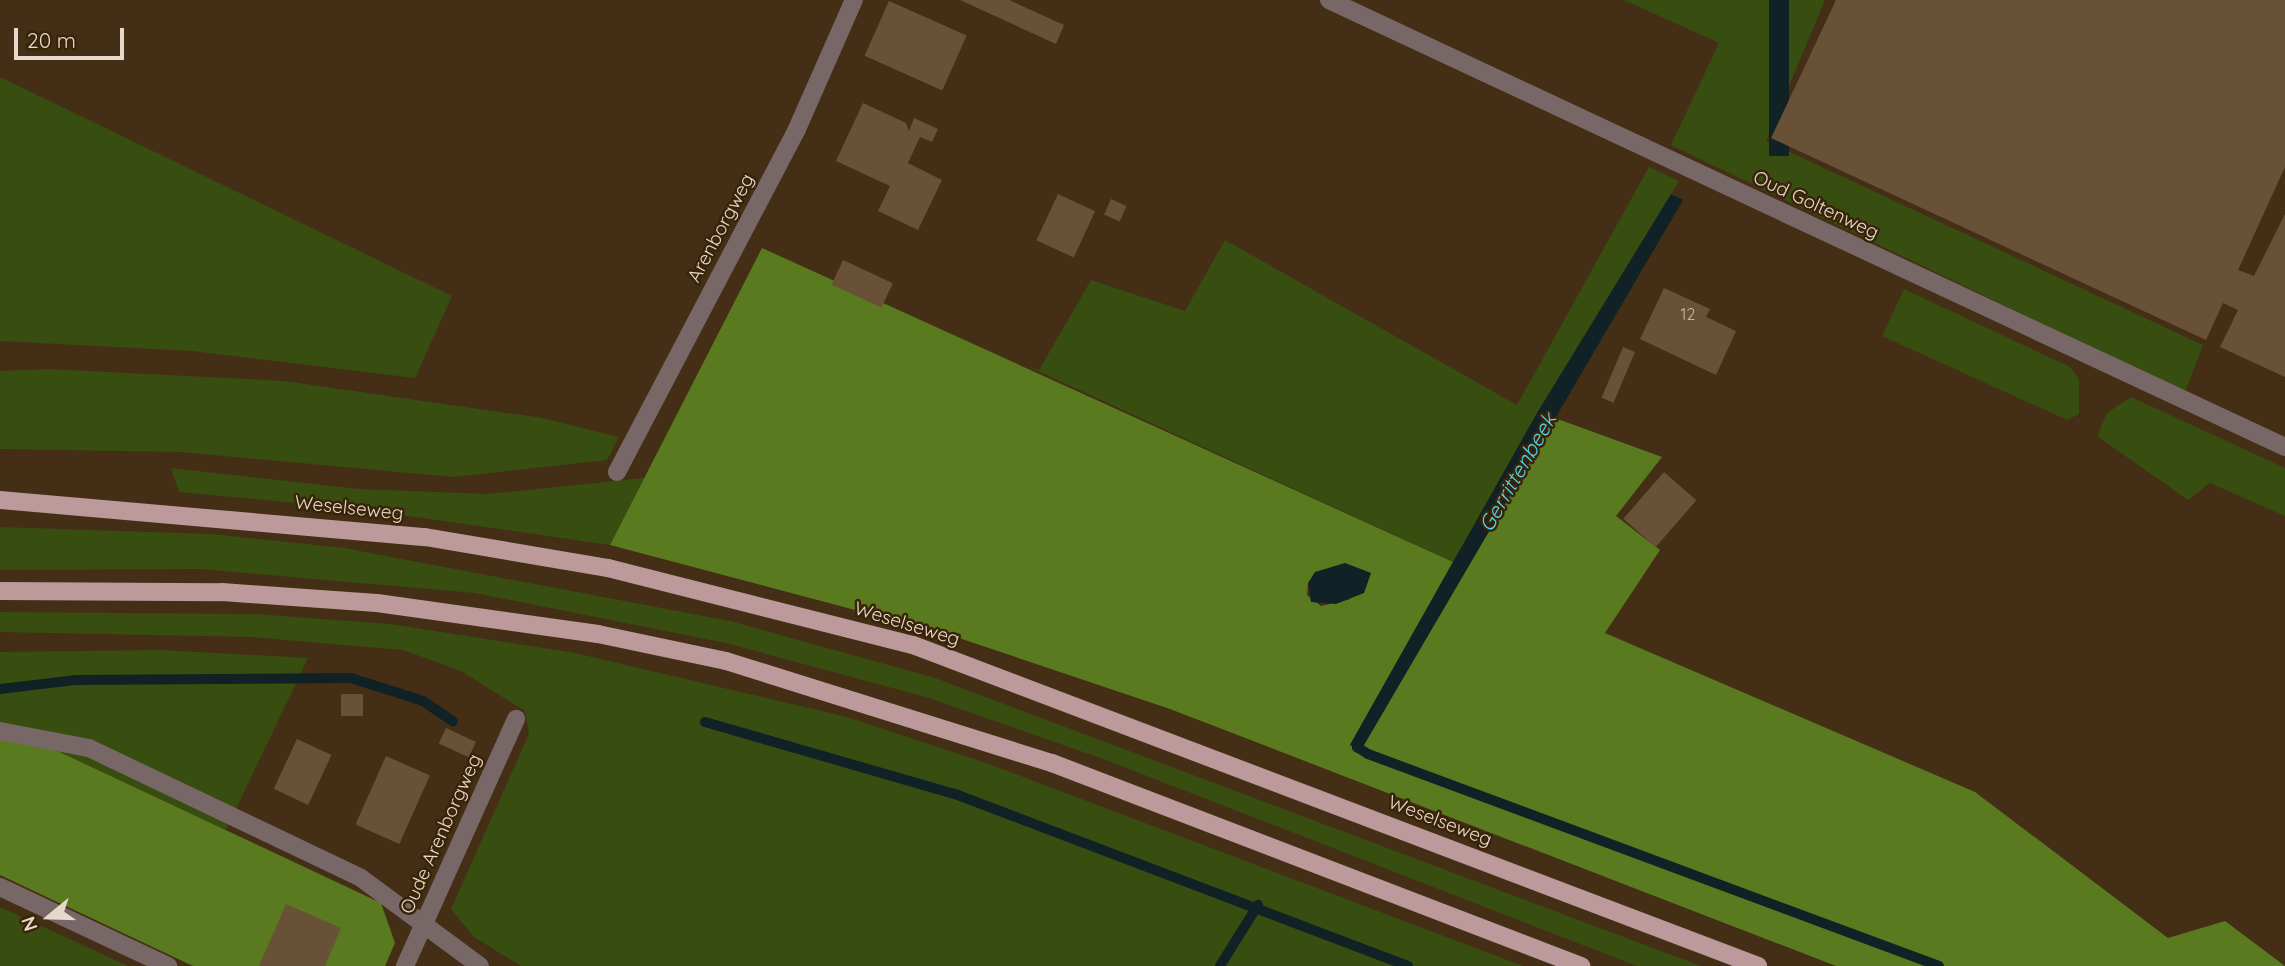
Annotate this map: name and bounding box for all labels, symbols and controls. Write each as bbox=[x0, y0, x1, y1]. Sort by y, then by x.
scale bar bbox=[18, 14, 128, 58]
text: 20 m bbox=[27, 27, 76, 53]
street label: Oud Goltenweg bbox=[1750, 166, 1882, 244]
street label: Arenborgweg bbox=[683, 170, 759, 286]
house number: 12 bbox=[1681, 304, 1695, 324]
water label: Gerrittenbeek bbox=[1473, 408, 1561, 536]
street label: Weselseweg bbox=[293, 491, 405, 525]
street label: Weselseweg bbox=[851, 597, 963, 651]
street label: Oude Arenborgweg bbox=[396, 751, 486, 917]
street label: Weselseweg bbox=[1385, 791, 1495, 851]
north arrow bbox=[14, 882, 84, 952]
text: N bbox=[16, 913, 43, 934]

